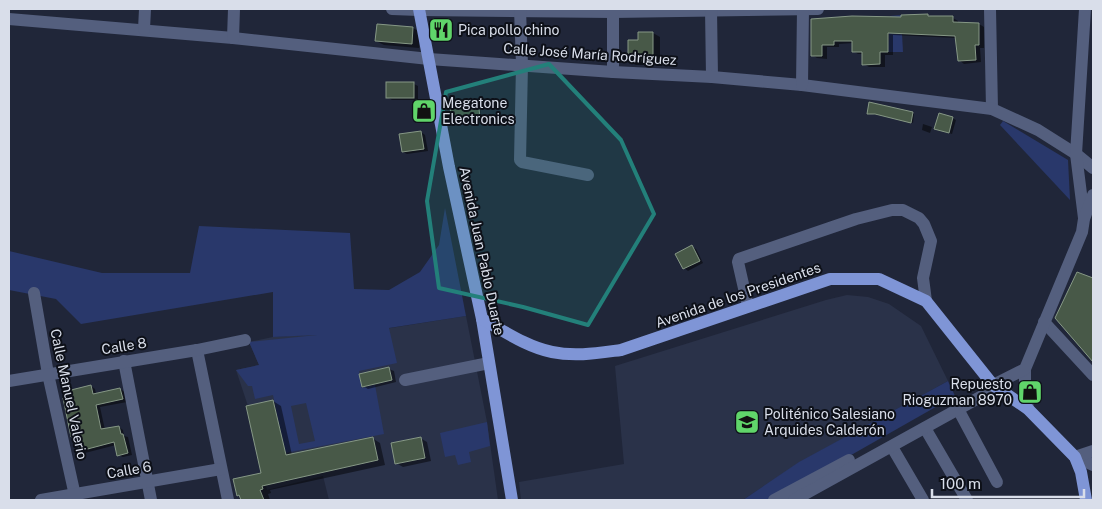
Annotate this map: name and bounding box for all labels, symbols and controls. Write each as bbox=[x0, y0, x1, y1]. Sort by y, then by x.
restaurant icon: Pica pollo chino bbox=[428, 17, 454, 43]
place label: Pica pollo chino bbox=[458, 22, 559, 38]
street label: Calle José María Rodríguez bbox=[503, 40, 677, 68]
place label: Megatone Electronics bbox=[442, 95, 515, 127]
shop icon: Megatone Electronics bbox=[411, 98, 437, 124]
street label: Avenida Juan Pablo Duarte bbox=[456, 165, 508, 337]
street label: Avenida de los Presidentes bbox=[653, 259, 823, 331]
street label: Calle Manuel Valerio bbox=[47, 327, 91, 461]
street label: Calle 8 bbox=[100, 335, 148, 357]
place label: Repuesto Rioguzman 8970 bbox=[902, 376, 1012, 408]
shop icon: Repuesto Rioguzman 8970 bbox=[1017, 379, 1043, 405]
place label: Politénico Salesiano Arquides Calderón bbox=[764, 406, 895, 438]
school or university icon: Politénico Salesiano Arquides Calderón bbox=[734, 409, 760, 435]
street label: Calle 6 bbox=[105, 458, 153, 482]
scale bar bbox=[932, 466, 1084, 498]
text: 100 m bbox=[940, 475, 981, 492]

